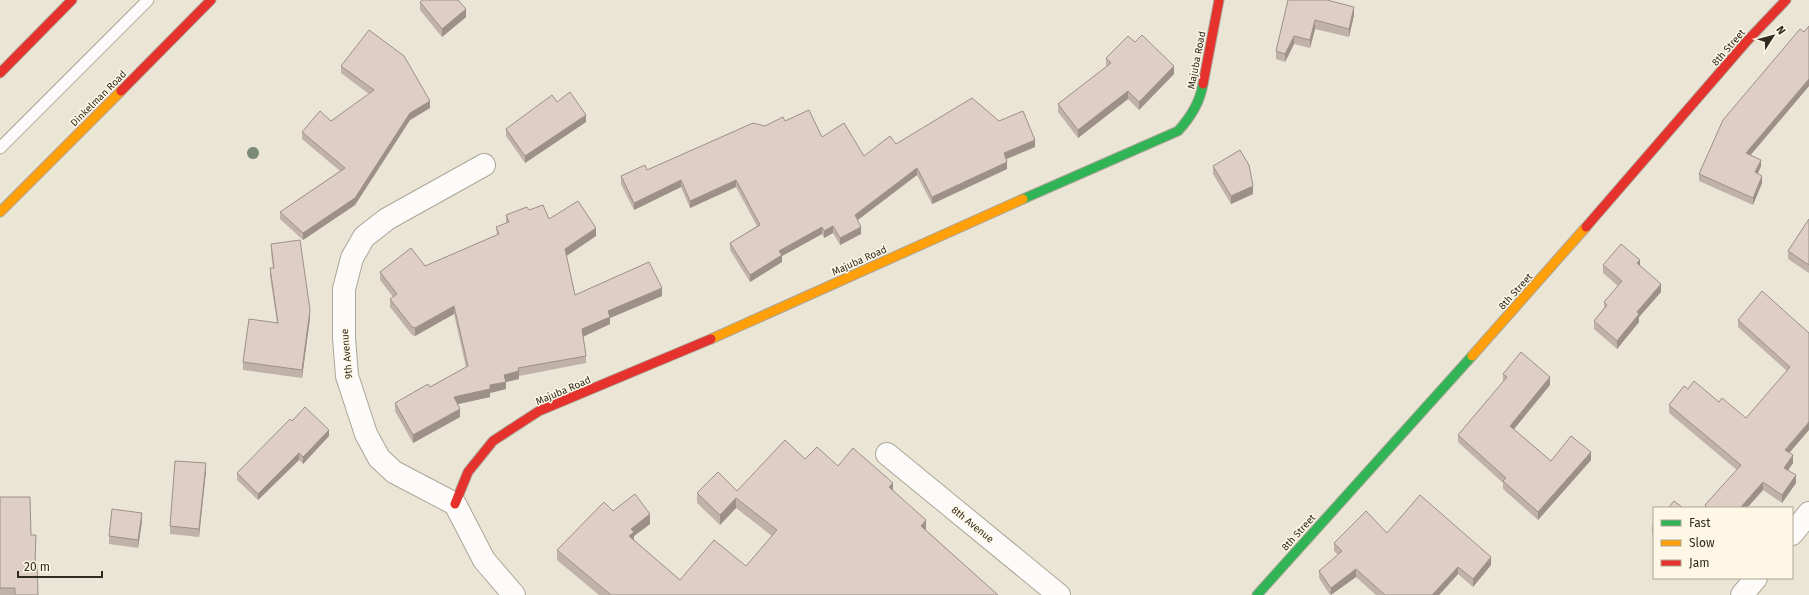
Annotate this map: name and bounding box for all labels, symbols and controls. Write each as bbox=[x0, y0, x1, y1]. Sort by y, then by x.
north arrow bbox=[1753, 16, 1793, 56]
text: N bbox=[1773, 24, 1788, 37]
street label: 8th Street bbox=[1710, 27, 1748, 68]
street label: Majuba Road bbox=[1185, 30, 1208, 90]
street label: Dinkelman Road bbox=[68, 68, 129, 129]
street label: Majuba Road bbox=[830, 243, 889, 278]
street label: 8th Street bbox=[1496, 271, 1535, 312]
street label: 9th Avenue bbox=[339, 328, 355, 380]
street label: Majuba Road bbox=[534, 374, 593, 408]
street label: 8th Avenue bbox=[949, 504, 996, 545]
legend bbox=[1653, 507, 1793, 579]
street label: 8th Street bbox=[1279, 512, 1318, 553]
text: Fast bbox=[1689, 516, 1711, 530]
text: Slow bbox=[1689, 536, 1715, 550]
scale bar bbox=[18, 553, 102, 579]
text: Jam bbox=[1689, 556, 1709, 570]
text: 20 m bbox=[24, 560, 50, 574]

